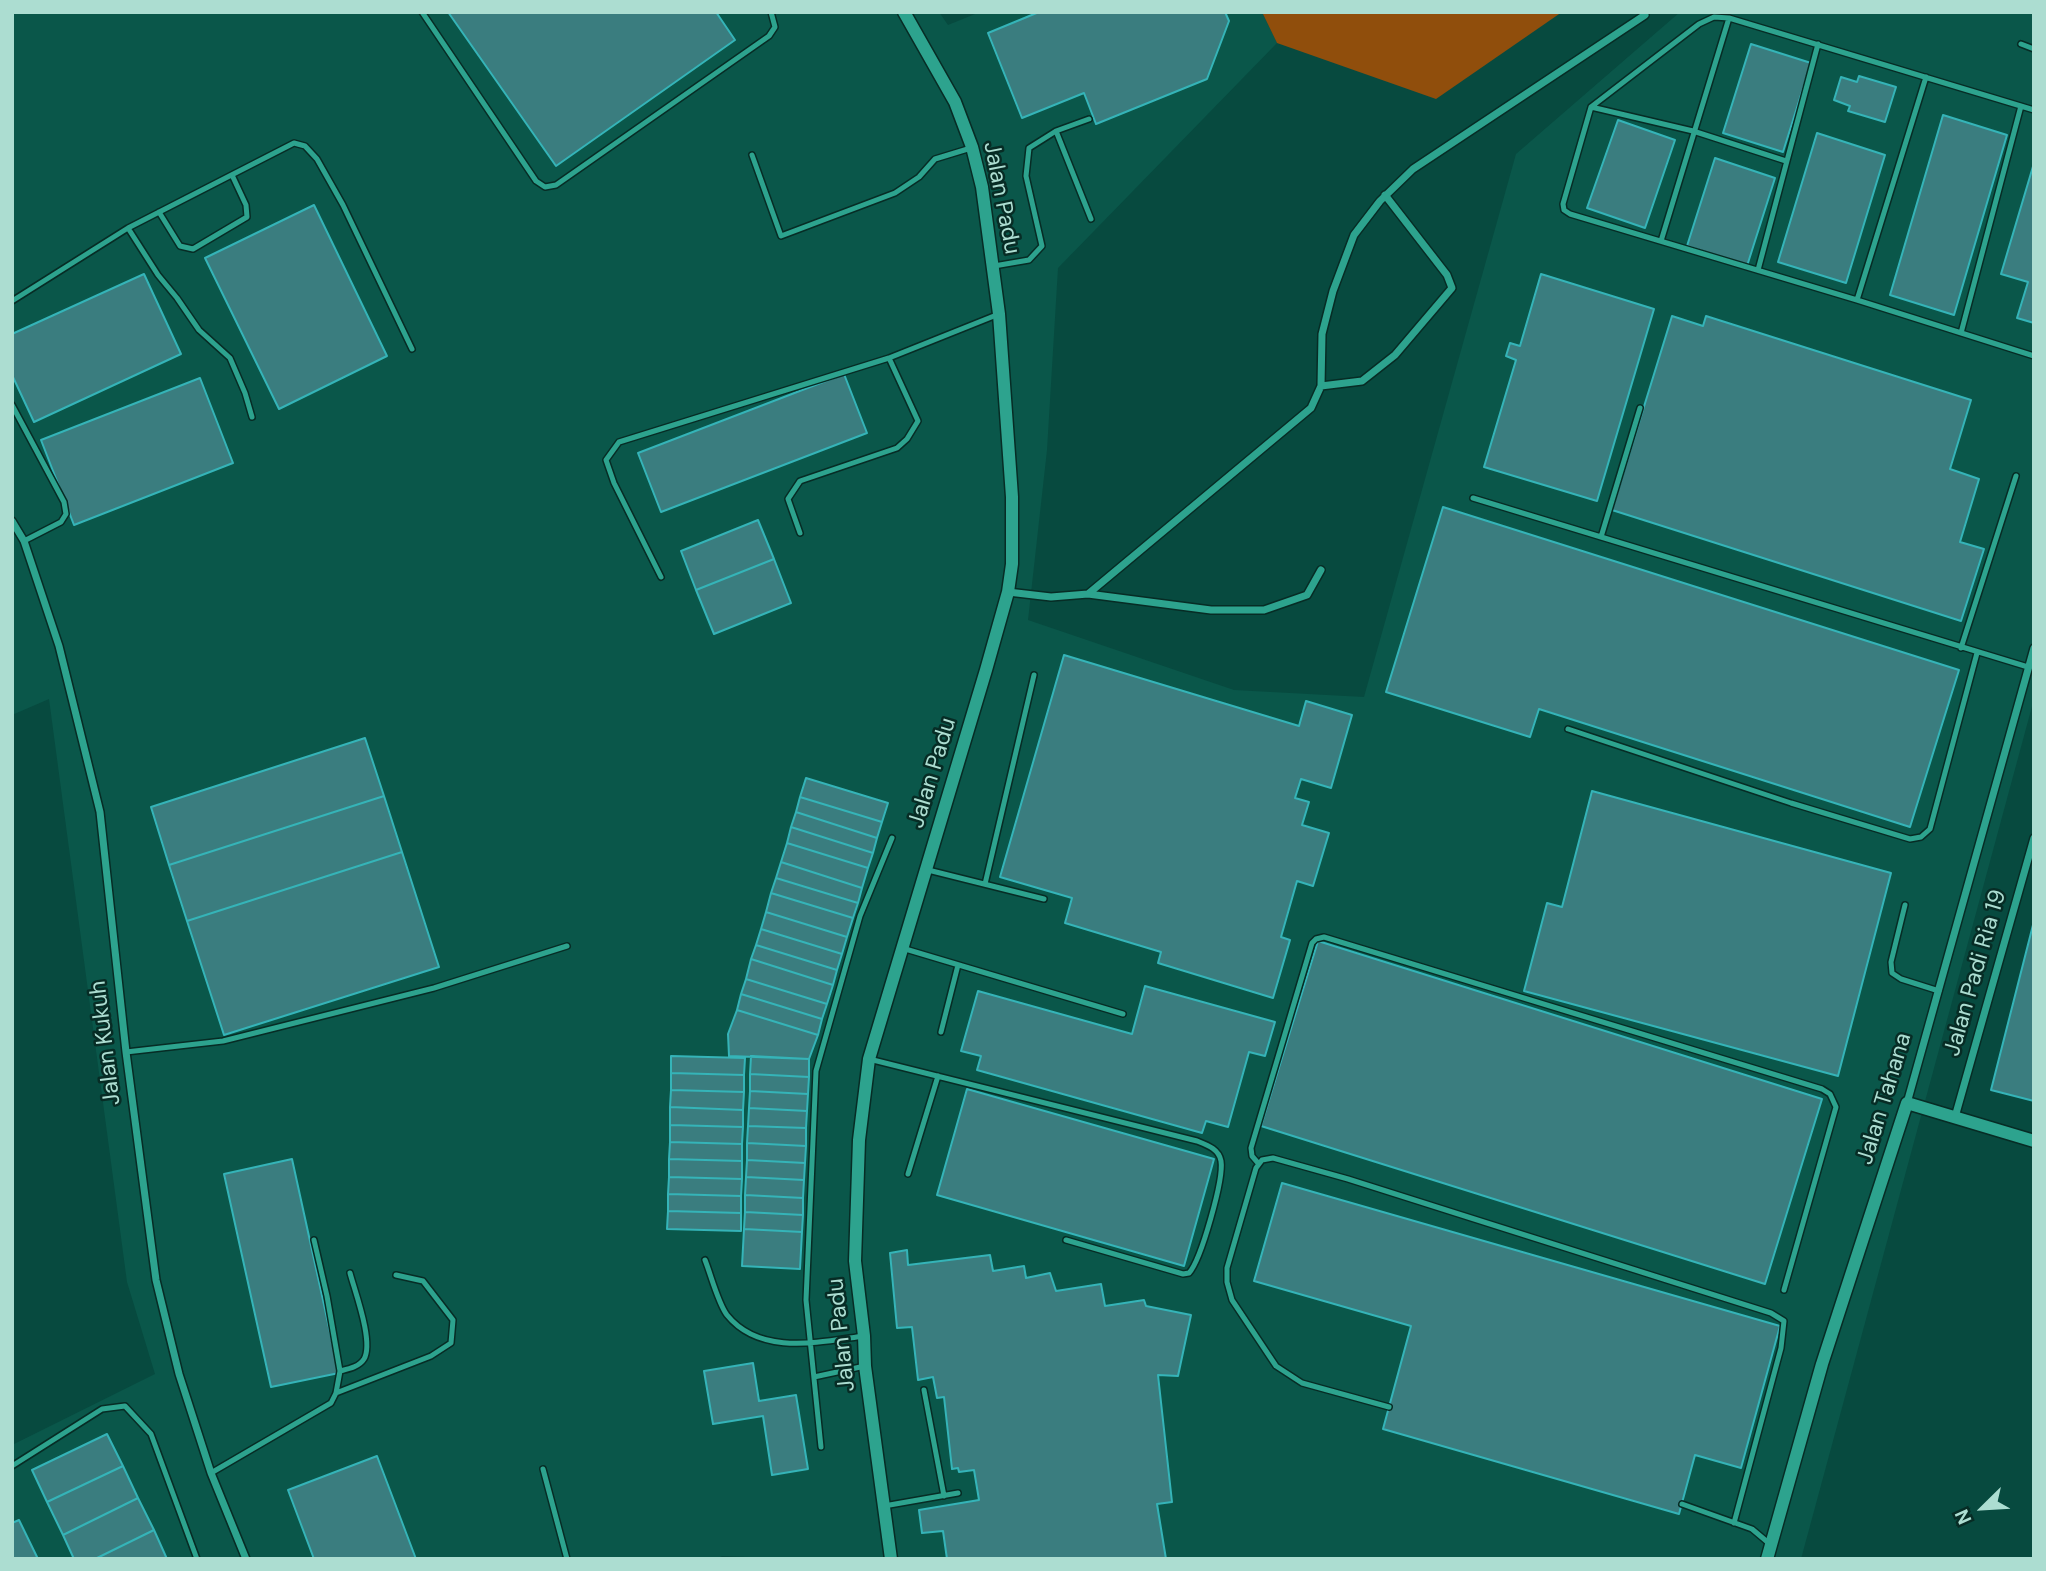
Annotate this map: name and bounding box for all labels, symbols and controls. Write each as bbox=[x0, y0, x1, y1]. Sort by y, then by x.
street label: Jalan Padu bbox=[977, 139, 1025, 257]
street label: Jalan Padu bbox=[903, 714, 963, 832]
street label: Jalan Padi Ria 19 bbox=[1939, 887, 2013, 1059]
street label: Jalan Kukuh bbox=[85, 979, 127, 1107]
street label: Jalan Tahana bbox=[1852, 1030, 1918, 1168]
street label: Jalan Padu bbox=[822, 1277, 862, 1393]
north arrow bbox=[1948, 1473, 2018, 1543]
text: N bbox=[1949, 1505, 1978, 1528]

